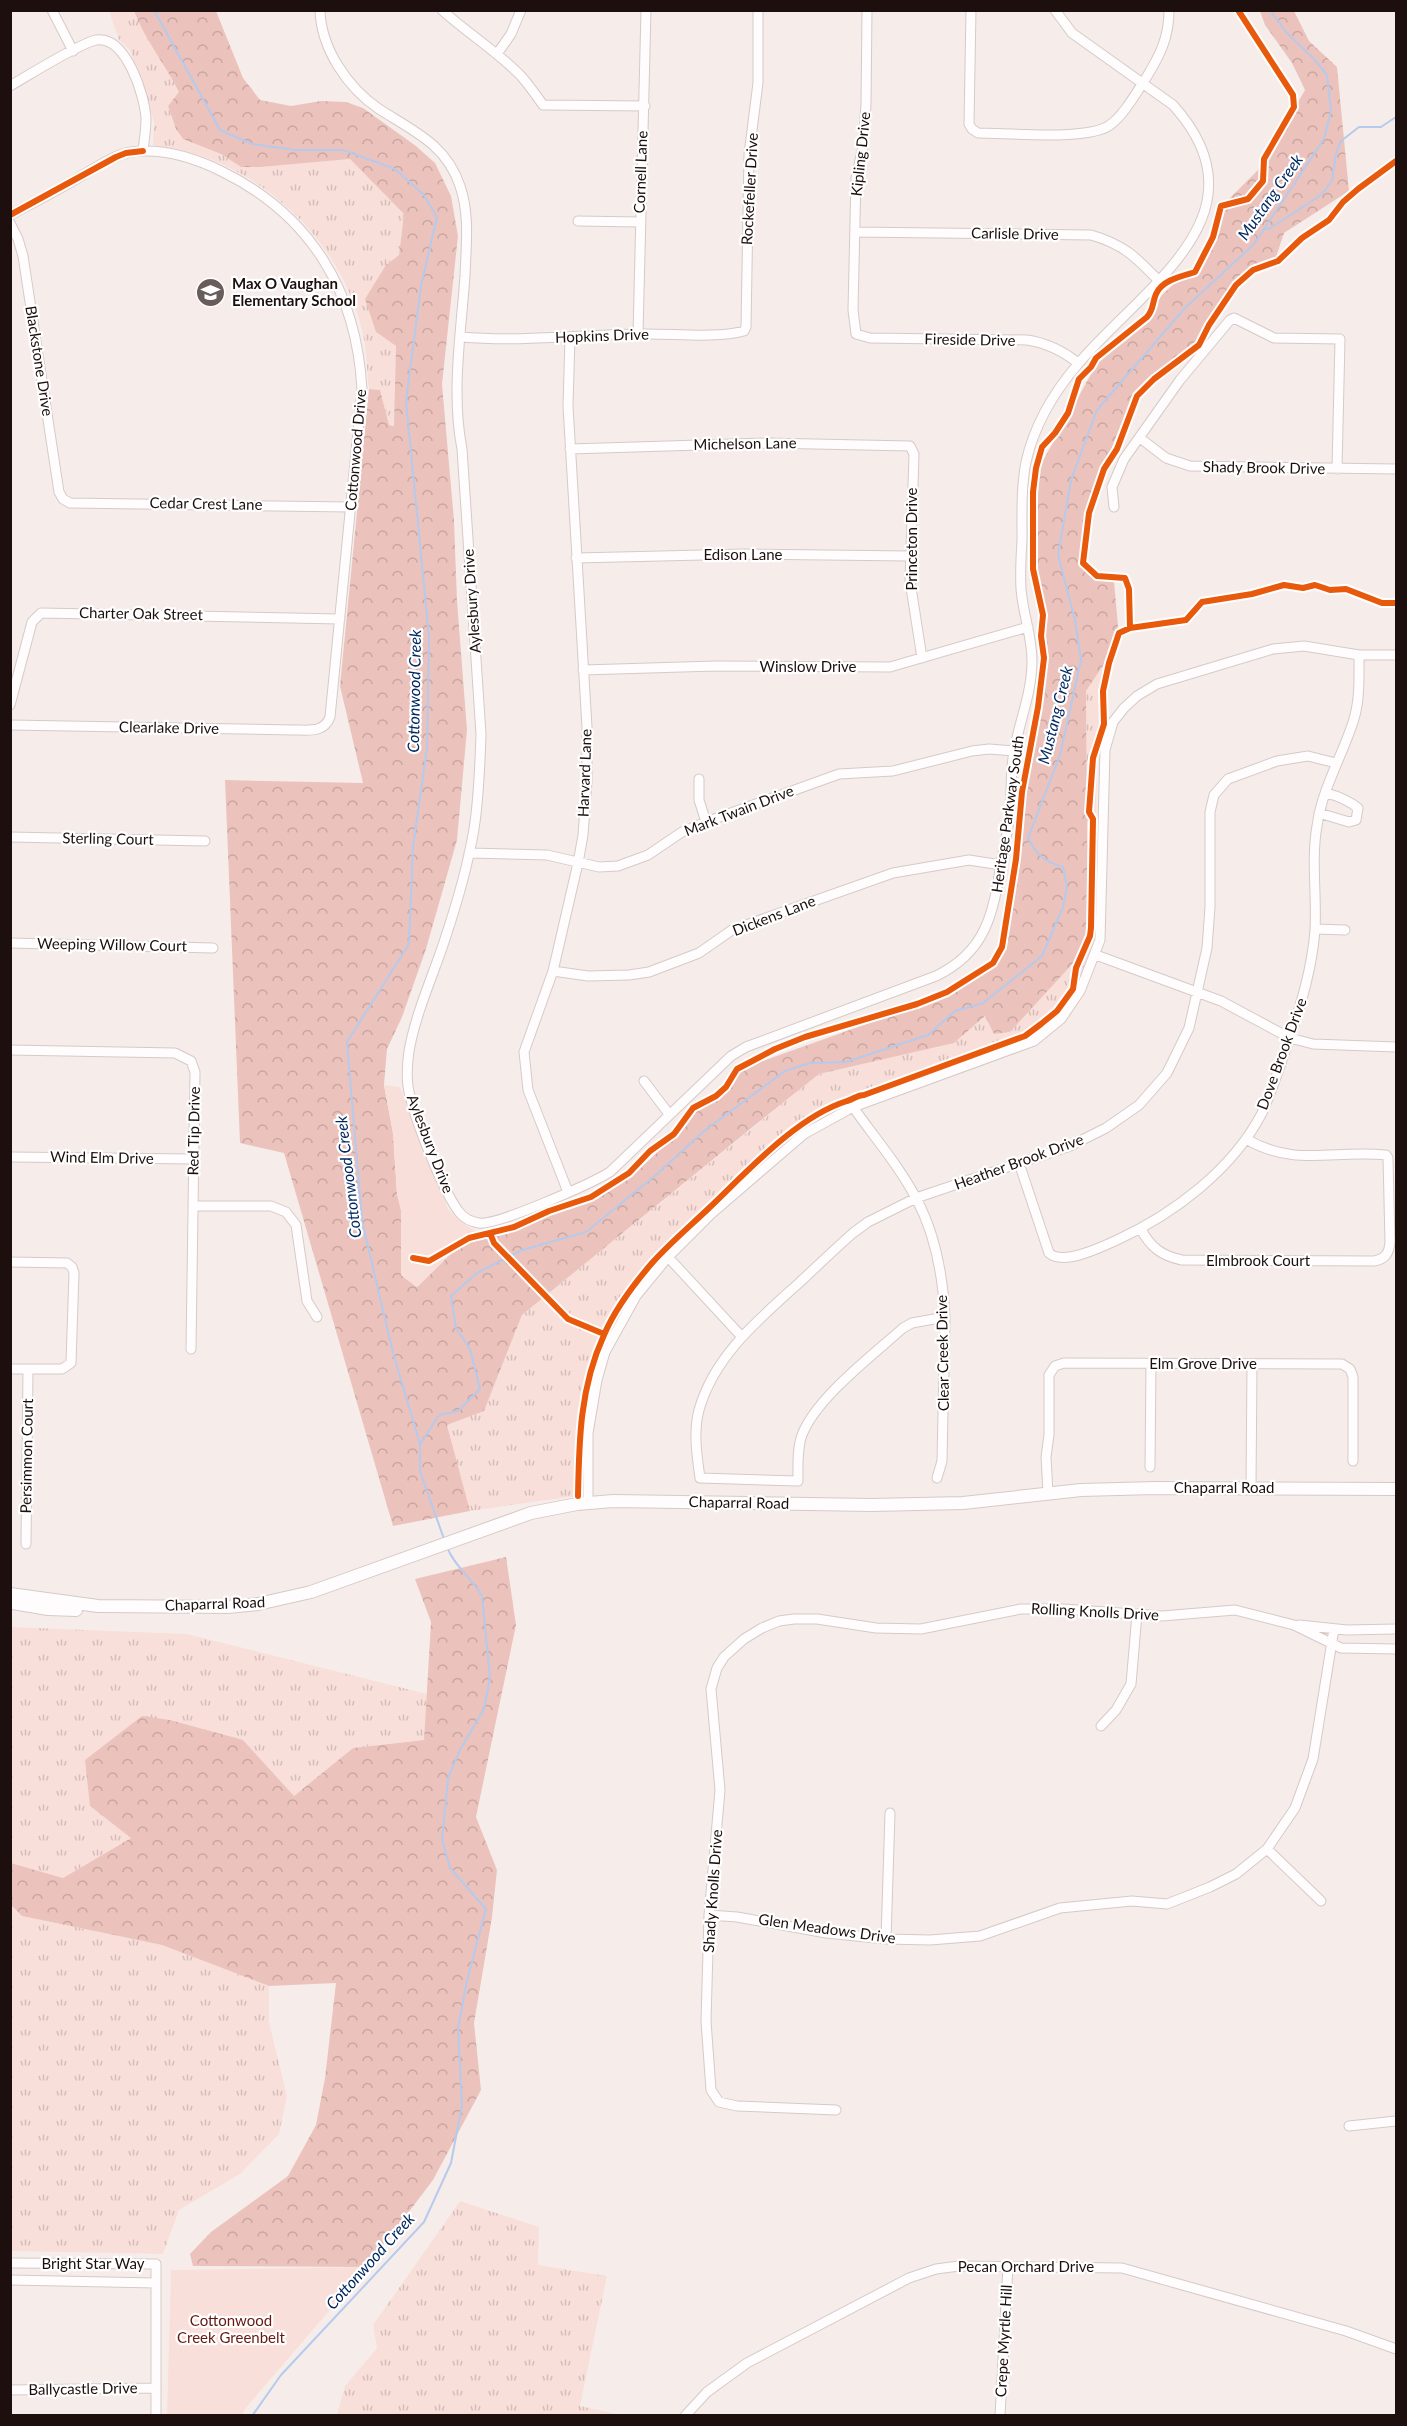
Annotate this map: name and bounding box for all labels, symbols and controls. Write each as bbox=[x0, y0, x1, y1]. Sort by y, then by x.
street label: Kipling Drive bbox=[847, 111, 873, 197]
street label: Cornell Lane bbox=[630, 130, 650, 214]
street label: Rockefeller Drive bbox=[737, 132, 761, 245]
water label: Mustang Creek bbox=[1233, 150, 1306, 243]
street label: Carlisle Drive bbox=[971, 223, 1059, 243]
place label: Max O Vaughan Elementary School bbox=[232, 274, 356, 309]
school or university icon: Max O Vaughan Elementary School bbox=[195, 277, 227, 309]
street label: Blackstone Drive bbox=[22, 304, 58, 417]
street label: Hopkins Drive bbox=[555, 324, 649, 346]
street label: Fireside Drive bbox=[924, 329, 1016, 349]
street label: Cottonwood Drive bbox=[341, 388, 369, 511]
street label: Michelson Lane bbox=[693, 433, 797, 453]
street label: Shady Brook Drive bbox=[1203, 457, 1325, 477]
street label: Princeton Drive bbox=[902, 487, 920, 591]
street label: Cedar Crest Lane bbox=[149, 493, 263, 513]
street label: Edison Lane bbox=[703, 545, 783, 563]
street label: Aylesbury Drive bbox=[458, 548, 484, 654]
street label: Charter Oak Street bbox=[79, 603, 204, 623]
water label: Cottonwood Creek bbox=[403, 629, 424, 753]
street label: Winslow Drive bbox=[760, 657, 857, 675]
water label: Mustang Creek bbox=[1033, 664, 1076, 766]
street label: Clearlake Drive bbox=[119, 717, 219, 737]
street label: Harvard Lane bbox=[573, 729, 595, 817]
street label: Heritage Parkway South bbox=[987, 734, 1027, 894]
street label: Mark Twain Drive bbox=[681, 781, 796, 839]
street label: Sterling Court bbox=[62, 828, 154, 848]
street label: Dickens Lane bbox=[730, 891, 818, 939]
street label: Weeping Willow Court bbox=[37, 934, 188, 954]
street label: Dove Brook Drive bbox=[1252, 995, 1310, 1112]
street label: Red Tip Drive bbox=[183, 1086, 203, 1176]
street label: Aylesbury Drive bbox=[404, 1092, 458, 1196]
water label: Cottonwood Creek bbox=[331, 1114, 364, 1239]
street label: Heather Brook Drive bbox=[952, 1129, 1086, 1193]
street label: Wind Elm Drive bbox=[50, 1147, 154, 1167]
street label: Elmbrook Court bbox=[1206, 1251, 1311, 1269]
street label: Clear Creek Drive bbox=[932, 1295, 952, 1411]
street label: Elm Grove Drive bbox=[1149, 1354, 1257, 1372]
street label: Persimmon Court bbox=[16, 1398, 36, 1514]
street label: Chaparral Road bbox=[1174, 1478, 1274, 1496]
street label: Chaparral Road bbox=[689, 1492, 789, 1512]
street label: Chaparral Road bbox=[164, 1592, 266, 1614]
street label: Rolling Knolls Drive bbox=[1031, 1599, 1160, 1623]
street label: Shady Knolls Drive bbox=[699, 1829, 725, 1953]
street label: Glen Meadows Drive bbox=[757, 1909, 897, 1947]
water label: Cottonwood Creek bbox=[321, 2208, 418, 2313]
street label: Bright Star Way bbox=[42, 2254, 145, 2272]
street label: Pecan Orchard Drive bbox=[958, 2257, 1094, 2275]
street label: Crepe Myrtle Hill bbox=[991, 2284, 1015, 2398]
park label: Cottonwood Creek Greenbelt bbox=[177, 2311, 286, 2346]
street label: Ballycastle Drive bbox=[28, 2378, 138, 2398]

